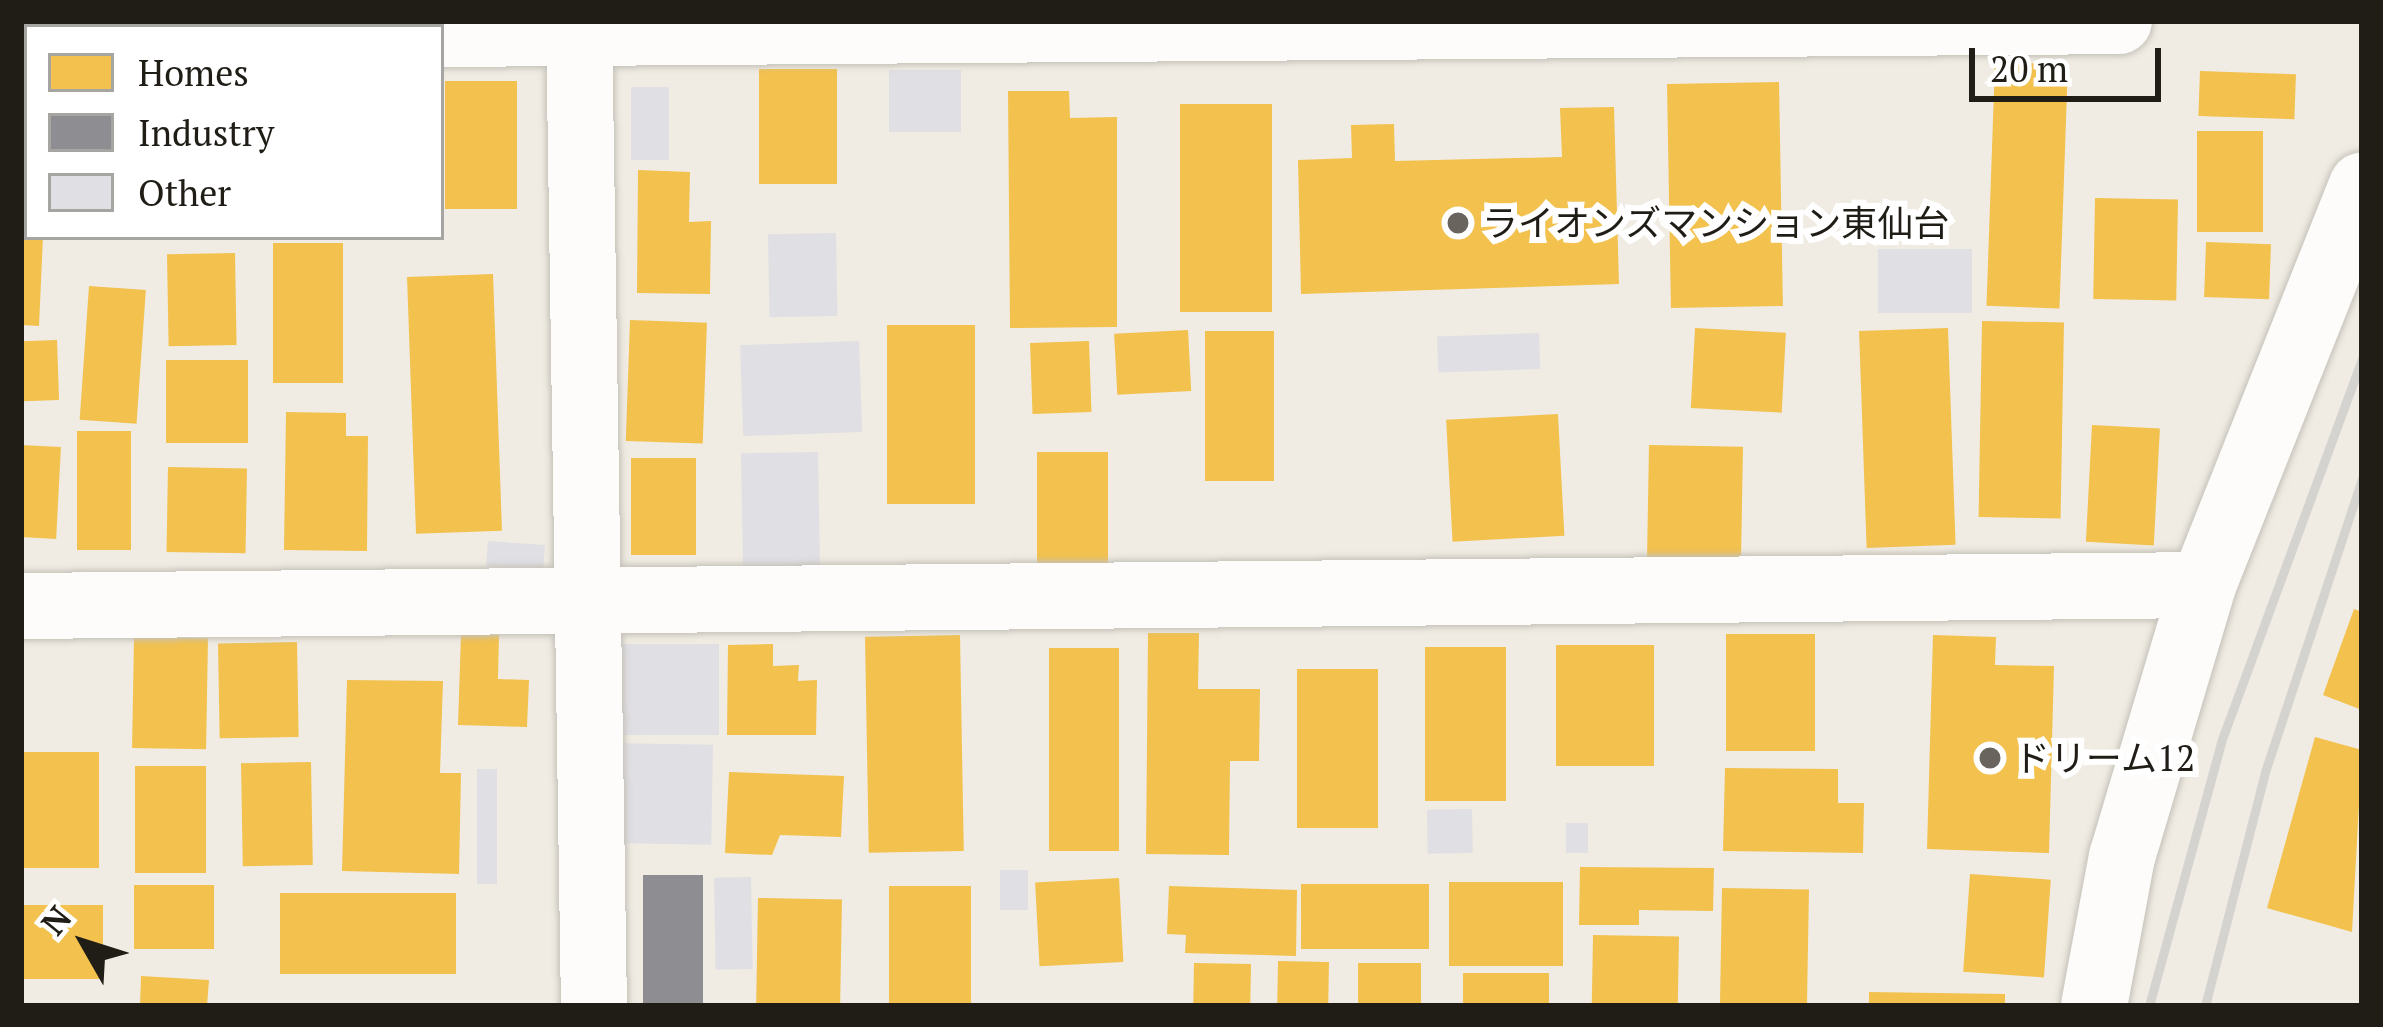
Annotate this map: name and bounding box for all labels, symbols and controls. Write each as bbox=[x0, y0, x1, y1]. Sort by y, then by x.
legend bbox=[24, 24, 444, 240]
scale bar bbox=[1975, 24, 2167, 98]
text: 20 m bbox=[1990, 45, 2068, 92]
text: Homes bbox=[138, 49, 249, 96]
text: Industry bbox=[138, 109, 274, 156]
text: Other bbox=[138, 169, 231, 216]
place label: ライオンズマンション東仙台 bbox=[1482, 201, 1950, 245]
marker: ライオンズマンション東仙台 bbox=[1445, 210, 1471, 236]
place label: ドリーム12 bbox=[2014, 736, 2196, 780]
marker: ドリーム12 bbox=[1977, 745, 2003, 771]
north arrow bbox=[24, 883, 144, 1003]
text: N bbox=[31, 897, 80, 943]

